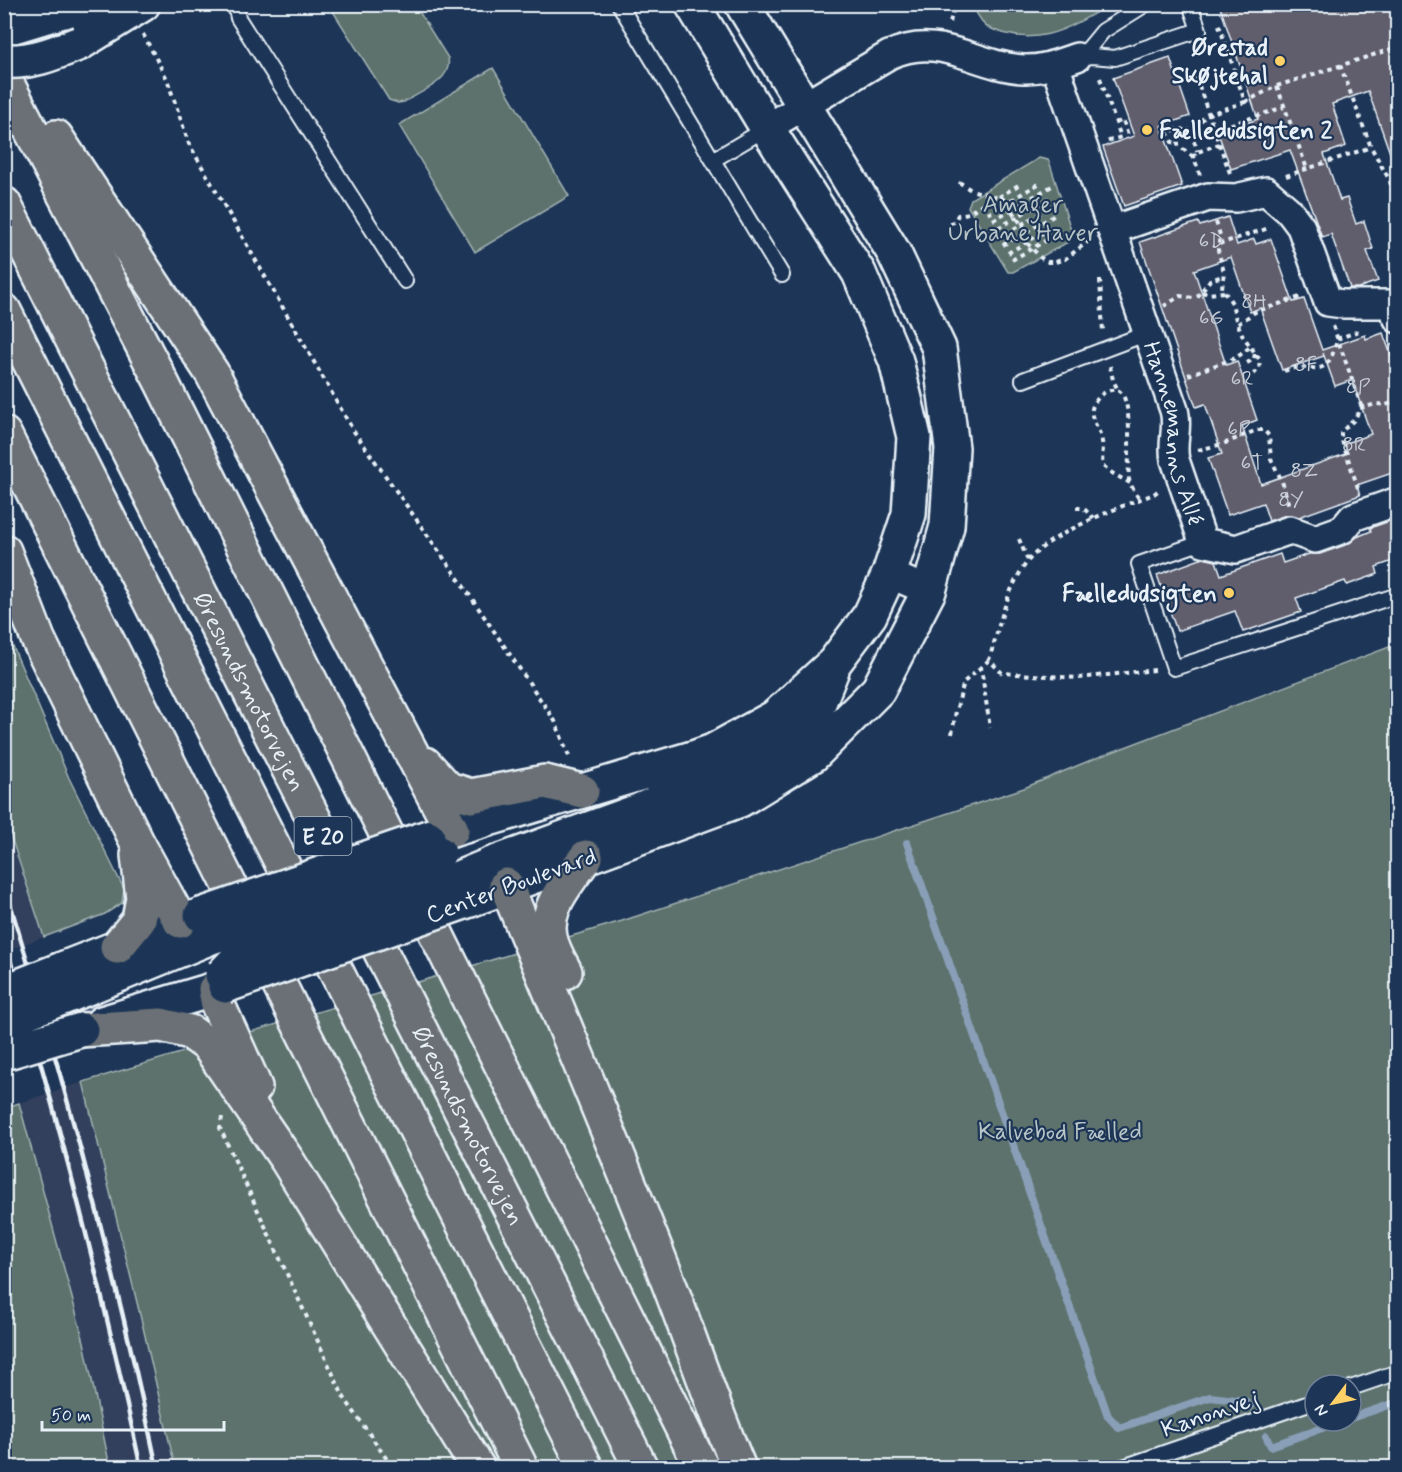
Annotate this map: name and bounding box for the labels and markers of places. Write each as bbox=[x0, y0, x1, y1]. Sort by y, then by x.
place label: Ørestad Skøjtehal bbox=[1172, 33, 1268, 92]
marker: Ørestad Skøjtehal bbox=[1273, 54, 1287, 68]
place label: Fælledudsigten 2 bbox=[1159, 116, 1332, 150]
marker: Fælledudsigten 2 bbox=[1140, 123, 1154, 137]
place label: Fælledudsigten bbox=[1062, 579, 1217, 613]
marker: Fælledudsigten bbox=[1222, 586, 1236, 600]

